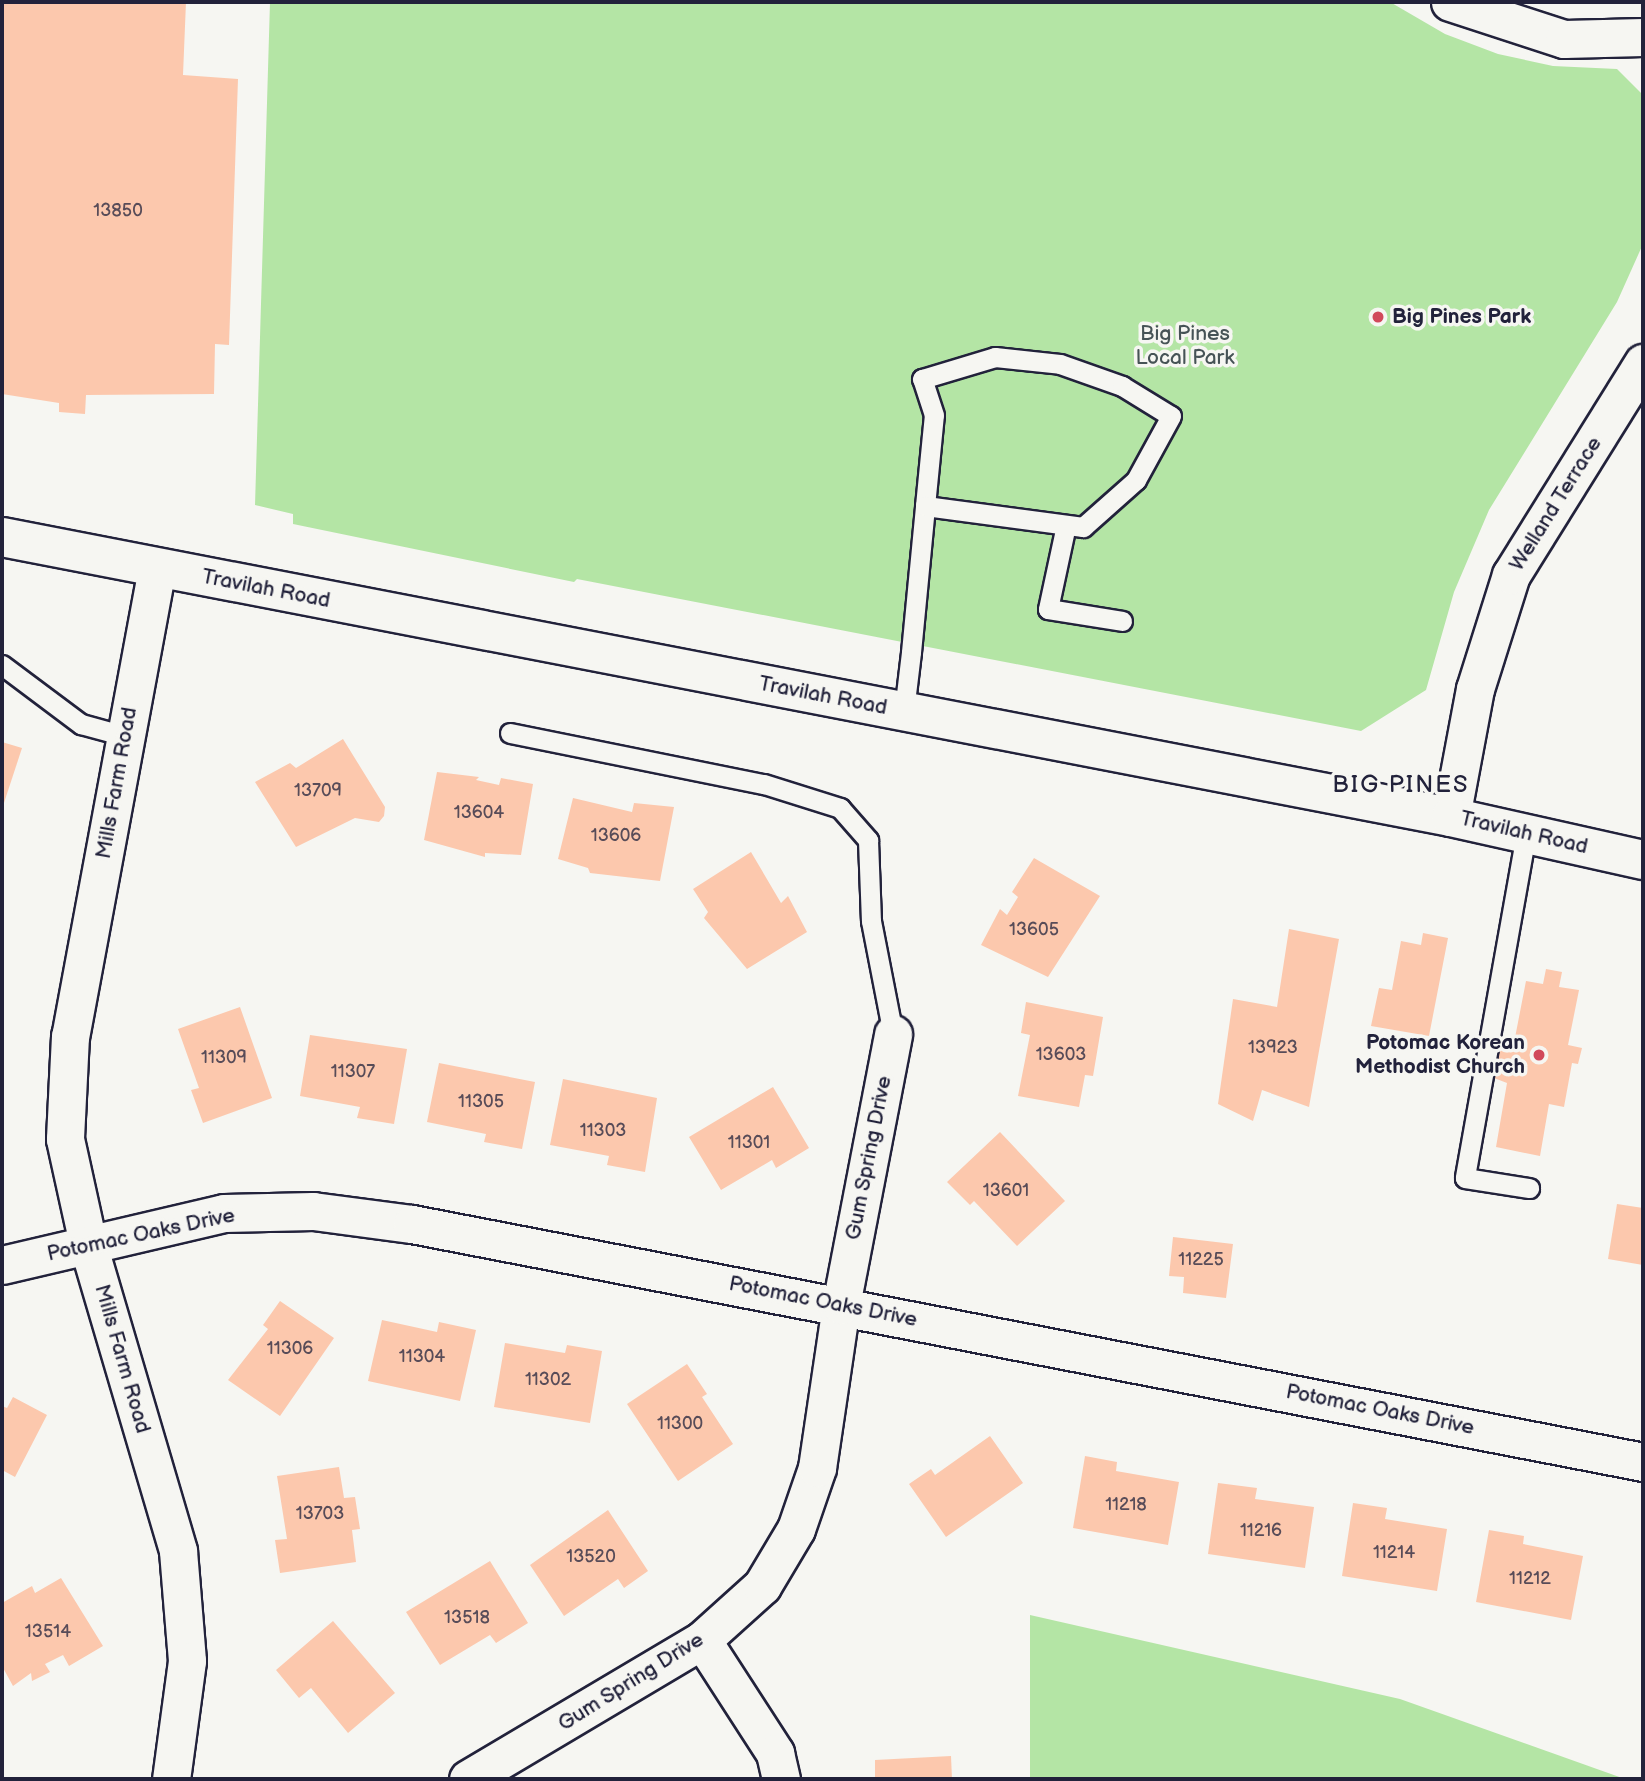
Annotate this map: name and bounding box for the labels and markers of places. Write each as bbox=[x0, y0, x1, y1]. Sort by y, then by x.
place label: Big Pines Park bbox=[1392, 304, 1531, 330]
marker: Big Pines Park bbox=[1370, 309, 1386, 325]
place label: Potomac Korean Methodist Church bbox=[1355, 1030, 1525, 1080]
marker: Potomac Korean Methodist Church bbox=[1531, 1047, 1547, 1063]

